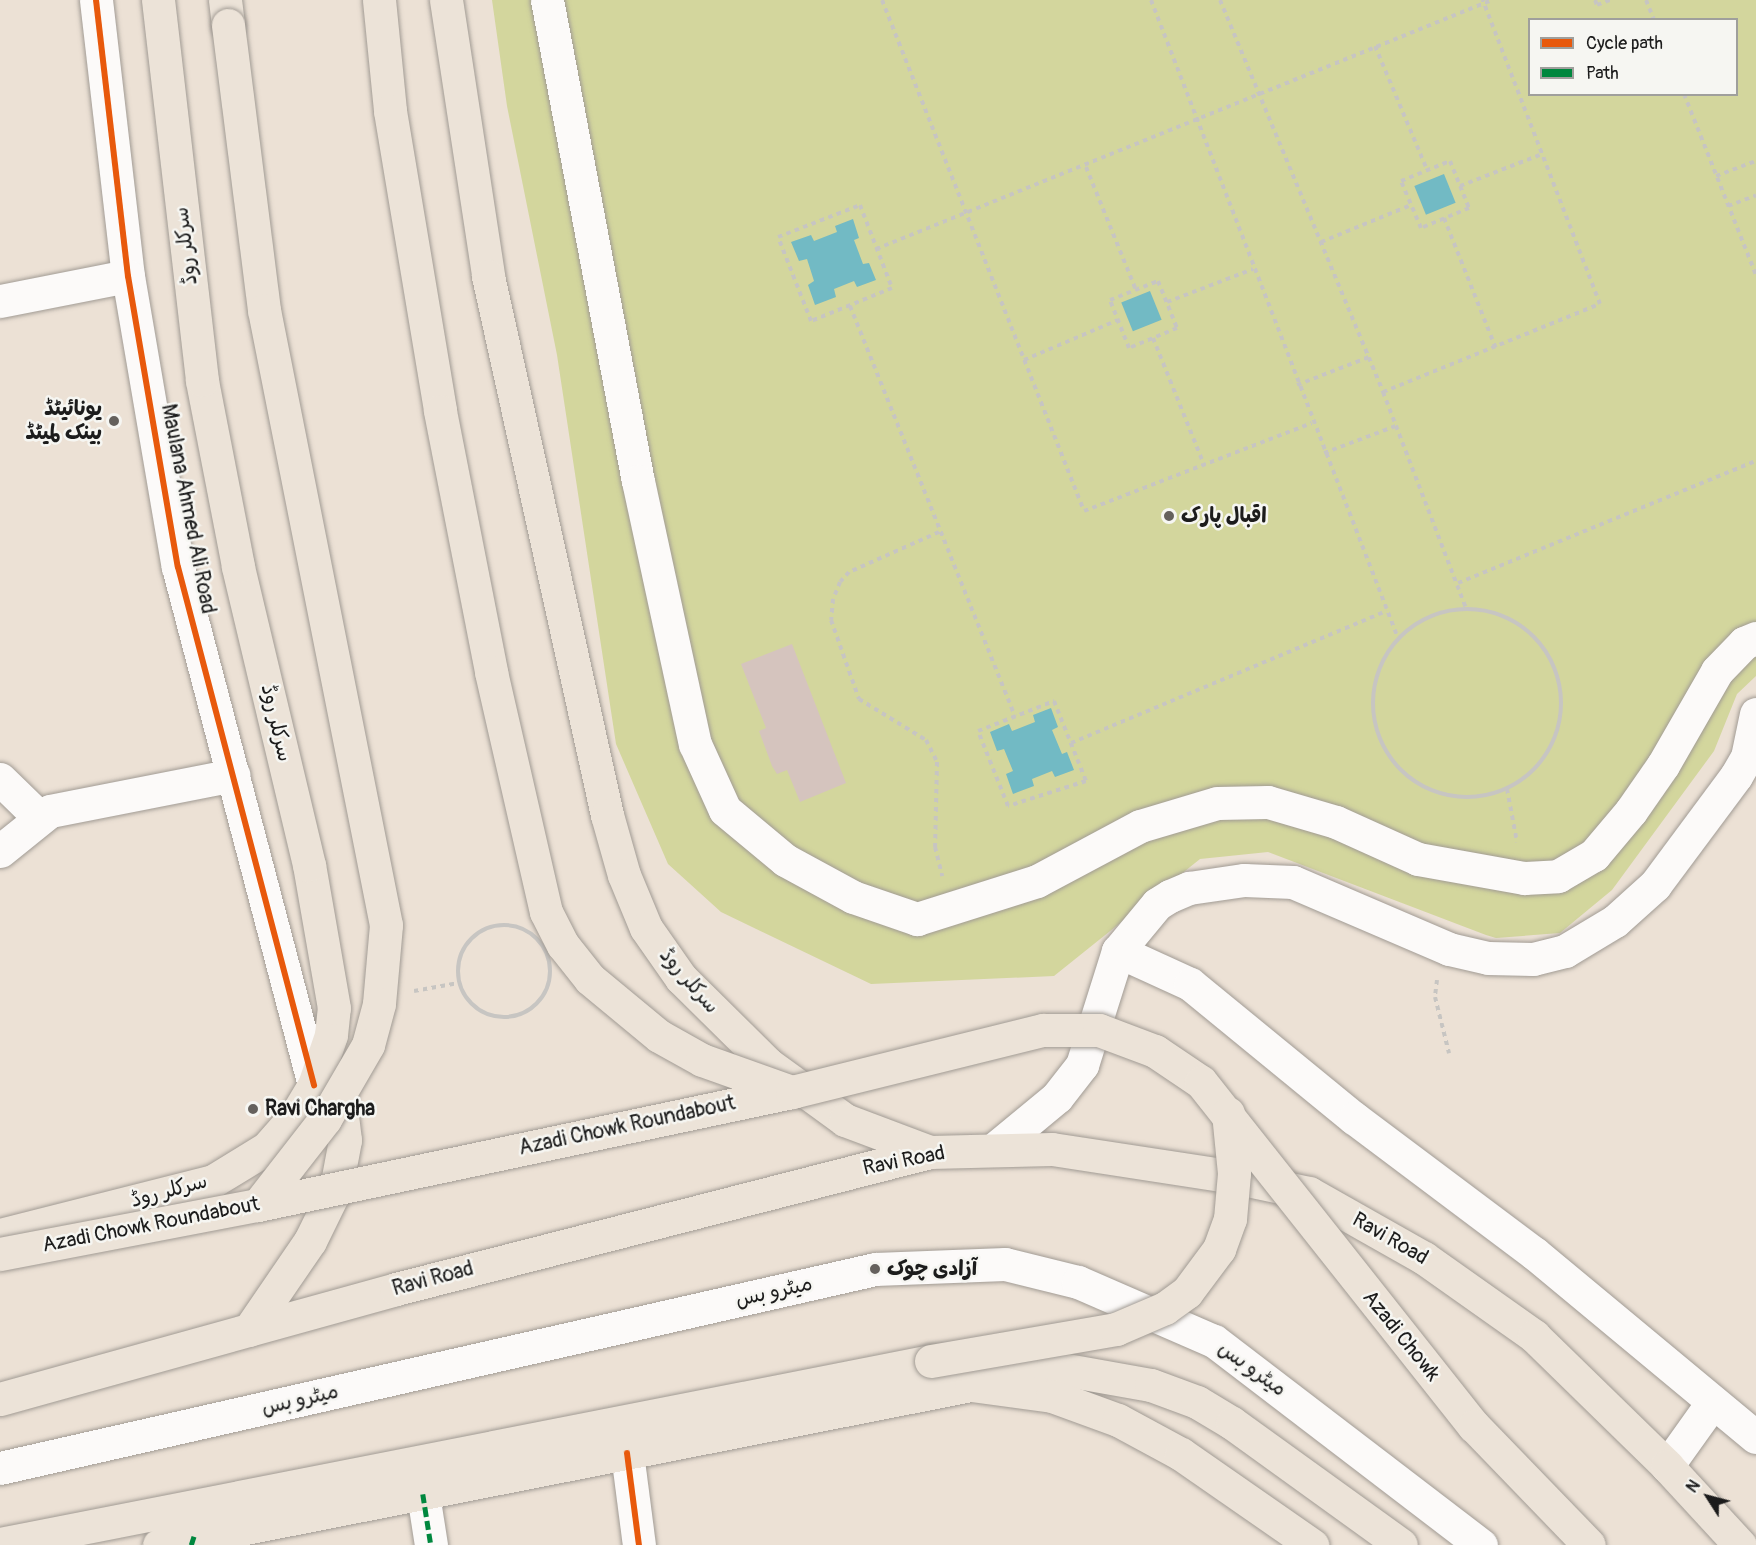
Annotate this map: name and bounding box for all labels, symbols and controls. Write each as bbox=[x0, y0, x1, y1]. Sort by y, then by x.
legend bbox=[1528, 18, 1738, 96]
text: Cycle path bbox=[1586, 32, 1663, 55]
text: Path bbox=[1586, 62, 1619, 85]
street label: سرکلر روڈ bbox=[169, 206, 203, 286]
place label: یونائیٹڈ بینک لمیٹڈ bbox=[26, 396, 102, 446]
street label: Maulana Ahmed Ali Road bbox=[155, 402, 221, 616]
marker: یونائیٹڈ بینک لمیٹڈ bbox=[107, 414, 121, 428]
place label: اقبال پارک bbox=[1181, 503, 1267, 529]
marker: اقبال پارک bbox=[1162, 509, 1176, 523]
street label: سرکلر روڈ bbox=[255, 682, 297, 764]
street label: سرکلر روڈ bbox=[654, 943, 724, 1019]
street label: Azadi Chowk Roundabout bbox=[516, 1091, 738, 1161]
place label: Ravi Chargha bbox=[265, 1096, 375, 1122]
marker: Ravi Chargha bbox=[246, 1102, 260, 1116]
street label: Ravi Road bbox=[861, 1141, 947, 1181]
street label: سرکلر روڈ bbox=[128, 1169, 210, 1213]
street label: Azadi Chowk Roundabout bbox=[40, 1192, 262, 1258]
street label: Ravi Road bbox=[1348, 1207, 1432, 1271]
street label: Ravi Road bbox=[390, 1256, 476, 1302]
place label: آزادی چوک bbox=[887, 1256, 977, 1282]
marker: آزادی چوک bbox=[868, 1262, 882, 1276]
street label: میٹرو بس bbox=[733, 1271, 815, 1313]
street label: Azadi Chowk bbox=[1357, 1286, 1445, 1386]
street label: میٹرو بس bbox=[1213, 1336, 1291, 1402]
street label: میٹرو بس bbox=[259, 1379, 341, 1421]
north arrow bbox=[1678, 1467, 1738, 1527]
text: N bbox=[1682, 1476, 1705, 1497]

